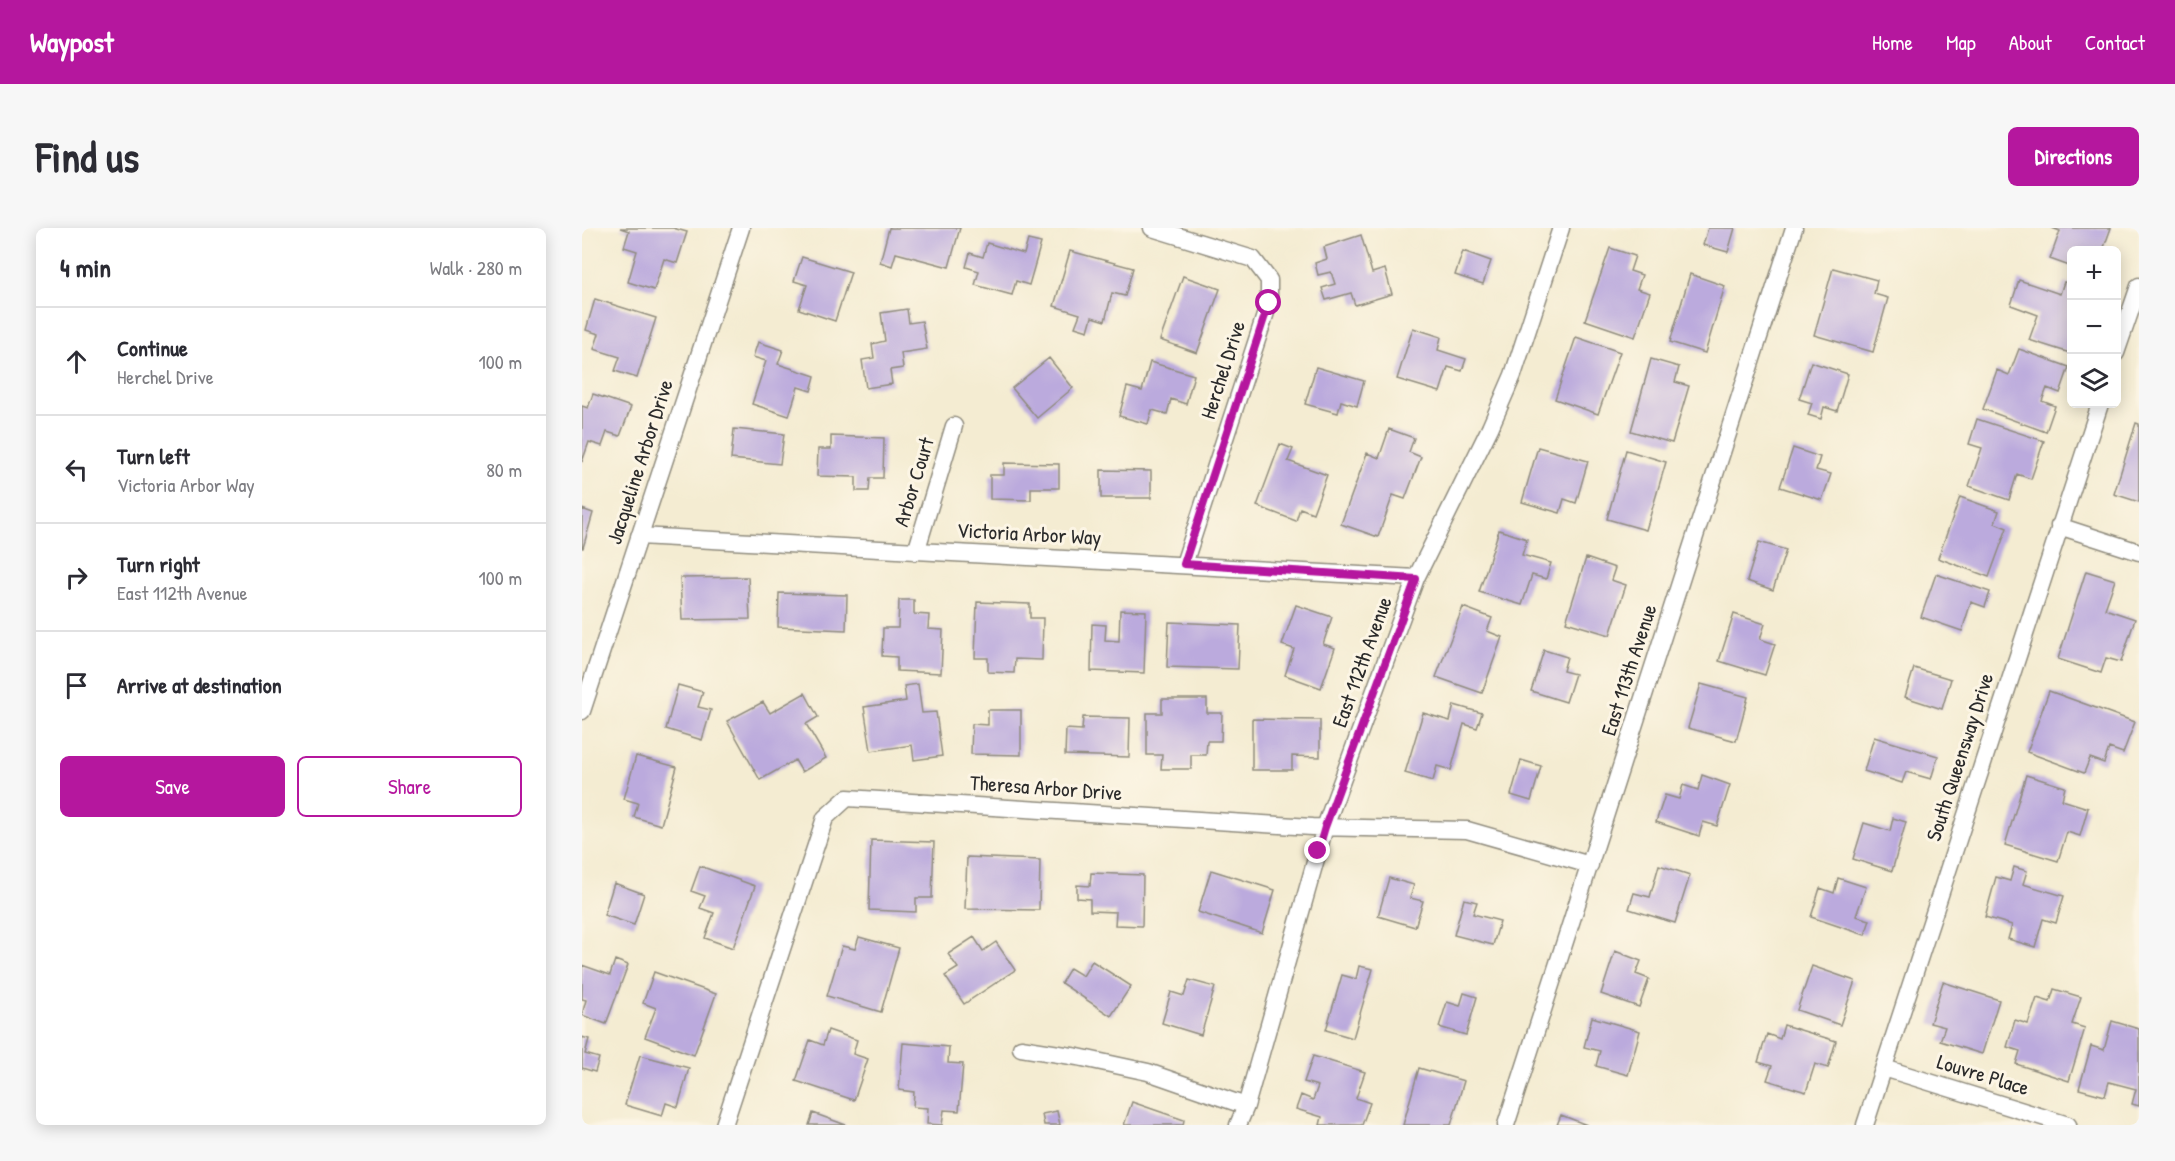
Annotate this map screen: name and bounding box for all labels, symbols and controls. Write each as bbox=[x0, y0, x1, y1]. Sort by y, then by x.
text: Waypost bbox=[30, 23, 114, 61]
text: Home bbox=[1872, 28, 1913, 57]
text: Map bbox=[1946, 28, 1976, 57]
text: About bbox=[2009, 28, 2052, 57]
text: Contact bbox=[2085, 28, 2145, 57]
button: Directions bbox=[2008, 127, 2139, 186]
text: Find us bbox=[36, 128, 139, 185]
map controls bbox=[2067, 246, 2121, 408]
button: + bbox=[2067, 246, 2121, 300]
text: 4 min bbox=[60, 250, 111, 285]
text: Walk · 280 m bbox=[430, 254, 522, 281]
route start bbox=[1255, 289, 1281, 315]
button: − bbox=[2067, 300, 2121, 354]
street label: Herchel Drive bbox=[1193, 317, 1252, 423]
text: Continue bbox=[117, 333, 188, 363]
icon: ahead bbox=[60, 345, 93, 378]
text: 100 m bbox=[479, 348, 522, 375]
button: layers bbox=[2067, 354, 2121, 408]
text: Herchel Drive bbox=[117, 363, 214, 390]
street label: Jacqueline Arbor Drive bbox=[599, 376, 680, 548]
street label: Arbor Court bbox=[886, 433, 941, 530]
text: Turn left bbox=[117, 441, 190, 471]
icon: left bbox=[60, 453, 93, 486]
text: 80 m bbox=[486, 456, 522, 483]
text: Victoria Arbor Way bbox=[117, 471, 255, 498]
street label: Victoria Arbor Way bbox=[956, 515, 1102, 552]
text: Turn right bbox=[117, 549, 200, 579]
icon: right bbox=[60, 561, 93, 594]
text: 100 m bbox=[479, 564, 522, 591]
text: East 112th Avenue bbox=[117, 579, 247, 606]
street label: East 112th Avenue bbox=[1325, 593, 1399, 731]
street label: East 113th Avenue bbox=[1594, 600, 1663, 739]
icon: arrive bbox=[60, 669, 93, 702]
street label: South Queensway Drive bbox=[1919, 669, 2000, 845]
text: Arrive at destination bbox=[117, 670, 282, 700]
button: Save bbox=[60, 756, 285, 817]
button: Share bbox=[297, 756, 522, 817]
street label: Theresa Arbor Drive bbox=[969, 768, 1123, 807]
route end bbox=[1304, 837, 1330, 863]
street label: Louvre Place bbox=[1934, 1047, 2033, 1102]

